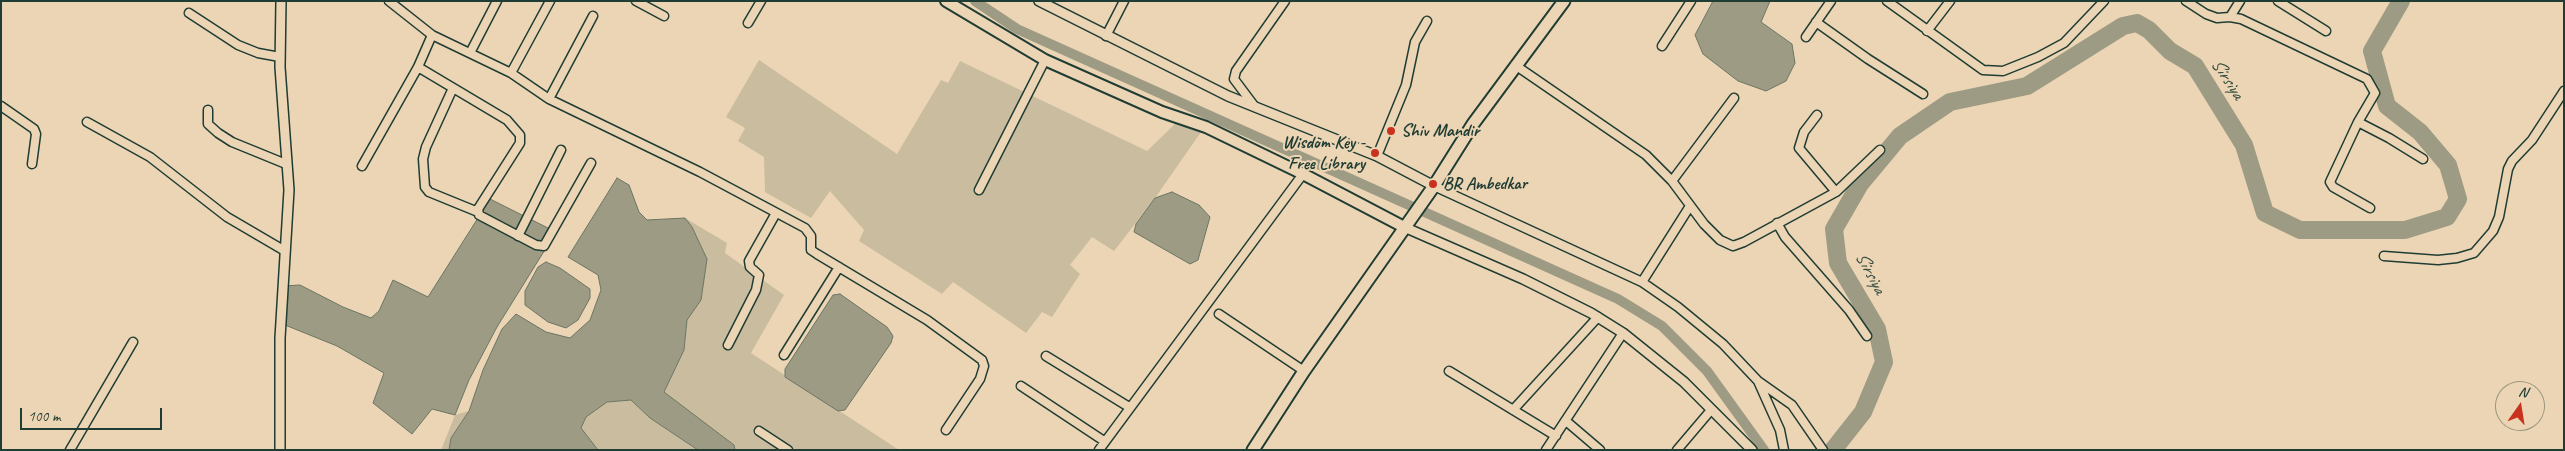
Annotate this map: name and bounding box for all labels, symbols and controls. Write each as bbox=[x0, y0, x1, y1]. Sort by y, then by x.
water label: Sirsiya bbox=[2205, 54, 2249, 104]
place label: Shiv Mandir bbox=[1401, 120, 1479, 142]
marker: Shiv Mandir bbox=[1385, 125, 1397, 137]
place label: Wisdom Key - Free Library bbox=[1283, 132, 1365, 174]
marker: Wisdom Key - Free Library bbox=[1369, 147, 1381, 159]
place label: BR Ambedkar bbox=[1443, 173, 1527, 195]
marker: BR Ambedkar bbox=[1427, 178, 1439, 190]
water label: Sirsiya bbox=[1850, 248, 1890, 298]
north arrow bbox=[2495, 381, 2545, 431]
text: N bbox=[2517, 383, 2529, 401]
scale bar bbox=[22, 398, 165, 430]
text: 100 m bbox=[28, 407, 60, 426]

